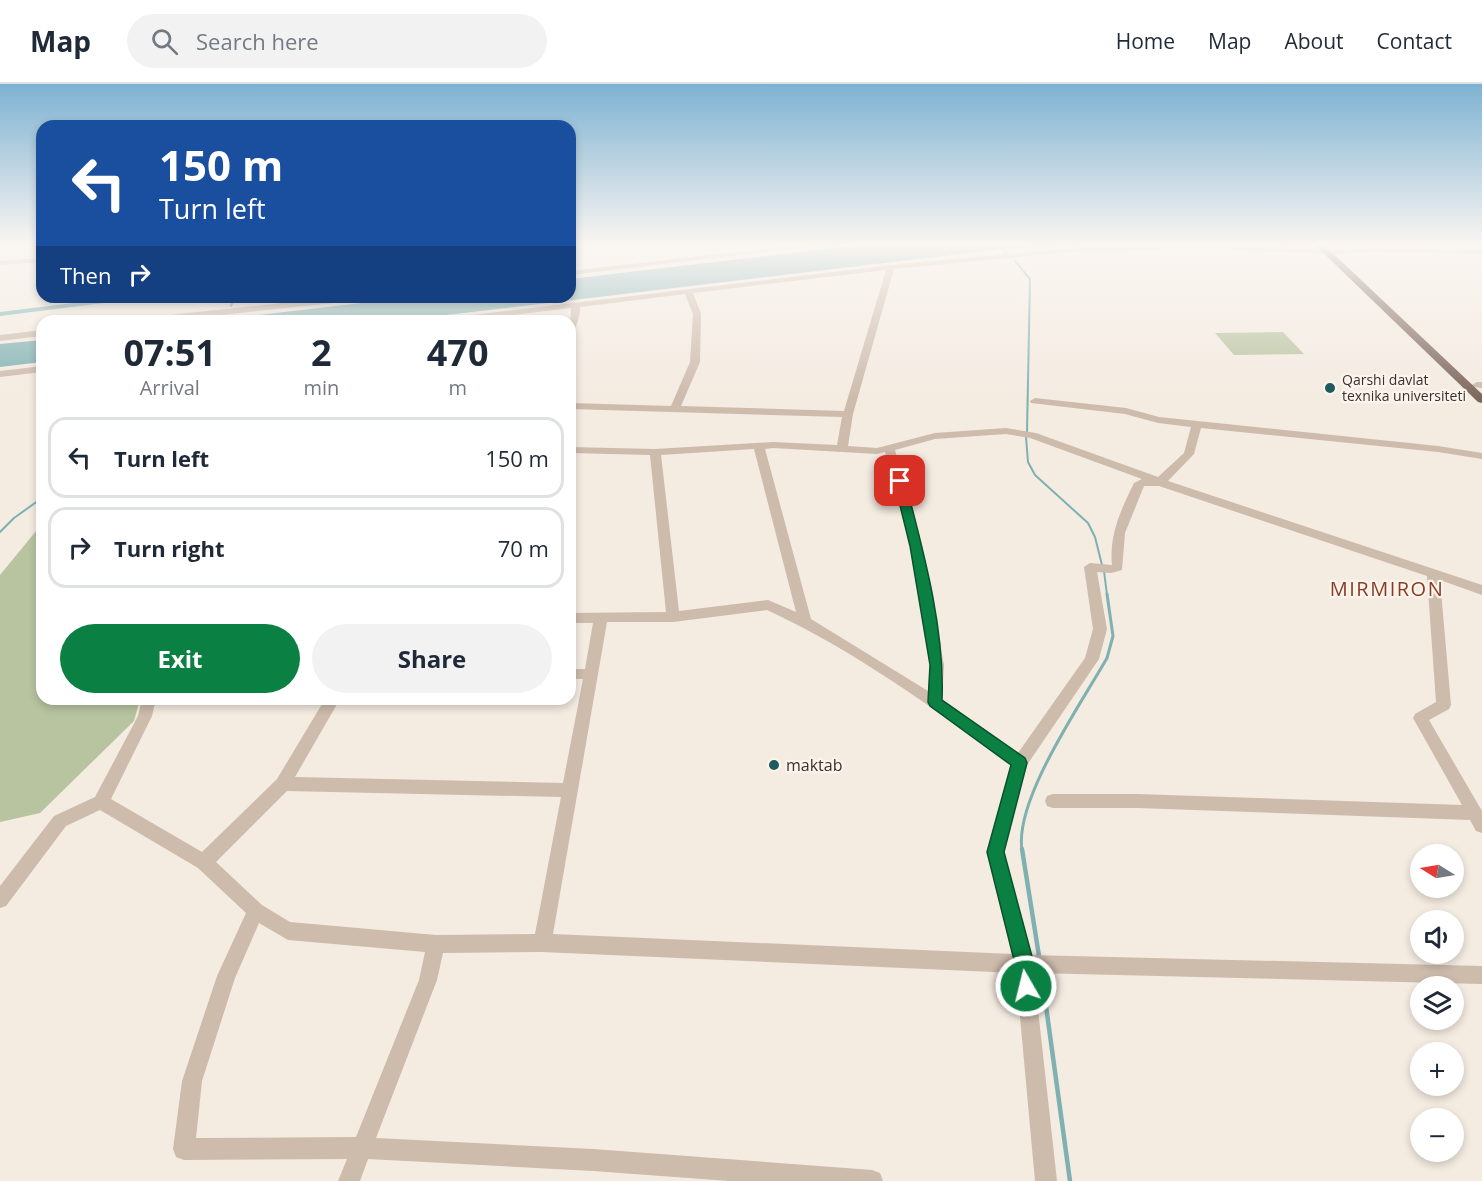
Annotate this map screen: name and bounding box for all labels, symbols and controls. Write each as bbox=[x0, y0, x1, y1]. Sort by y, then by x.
search box bbox=[127, 14, 547, 68]
text: Map bbox=[30, 22, 91, 60]
icon: search bbox=[148, 25, 181, 58]
text: Search here bbox=[196, 26, 319, 56]
text: Home bbox=[1116, 27, 1175, 55]
text: Map bbox=[1208, 27, 1251, 55]
text: About bbox=[1284, 27, 1344, 55]
text: Contact bbox=[1377, 27, 1452, 55]
text: 150 m bbox=[159, 136, 283, 193]
icon: left bbox=[60, 144, 138, 222]
text: Turn left bbox=[159, 190, 266, 227]
icon: right bbox=[123, 258, 156, 291]
text: Then bbox=[60, 260, 111, 290]
text: 07:51 bbox=[123, 328, 216, 377]
text: 2 bbox=[311, 328, 332, 377]
text: 470 bbox=[427, 328, 489, 377]
place label: Qarshi davlat texnika universiteti bbox=[1342, 370, 1466, 405]
text: Arrival bbox=[140, 374, 200, 401]
text: min bbox=[303, 374, 339, 401]
text: m bbox=[448, 374, 467, 401]
marker: Qarshi davlat texnika universiteti bbox=[1323, 381, 1337, 395]
icon: left bbox=[63, 441, 96, 474]
text: Turn left bbox=[114, 443, 209, 473]
text: 150 m bbox=[485, 443, 549, 473]
pin bbox=[874, 455, 925, 506]
icon: arrive bbox=[883, 464, 916, 497]
icon: right bbox=[63, 531, 96, 564]
text: Turn right bbox=[114, 533, 225, 563]
text: 70 m bbox=[498, 533, 549, 563]
district label: MIRMIRON bbox=[1330, 575, 1444, 602]
button: Exit bbox=[60, 624, 300, 693]
button: Share bbox=[312, 624, 552, 693]
place label: maktab bbox=[786, 754, 843, 776]
marker: maktab bbox=[767, 758, 781, 772]
north arrow bbox=[1410, 844, 1464, 898]
map controls bbox=[1410, 844, 1464, 1162]
button: sound bbox=[1410, 910, 1464, 964]
position arrow bbox=[994, 954, 1058, 1018]
button: layers bbox=[1410, 976, 1464, 1030]
button: + bbox=[1410, 1042, 1464, 1096]
button: − bbox=[1410, 1108, 1464, 1162]

